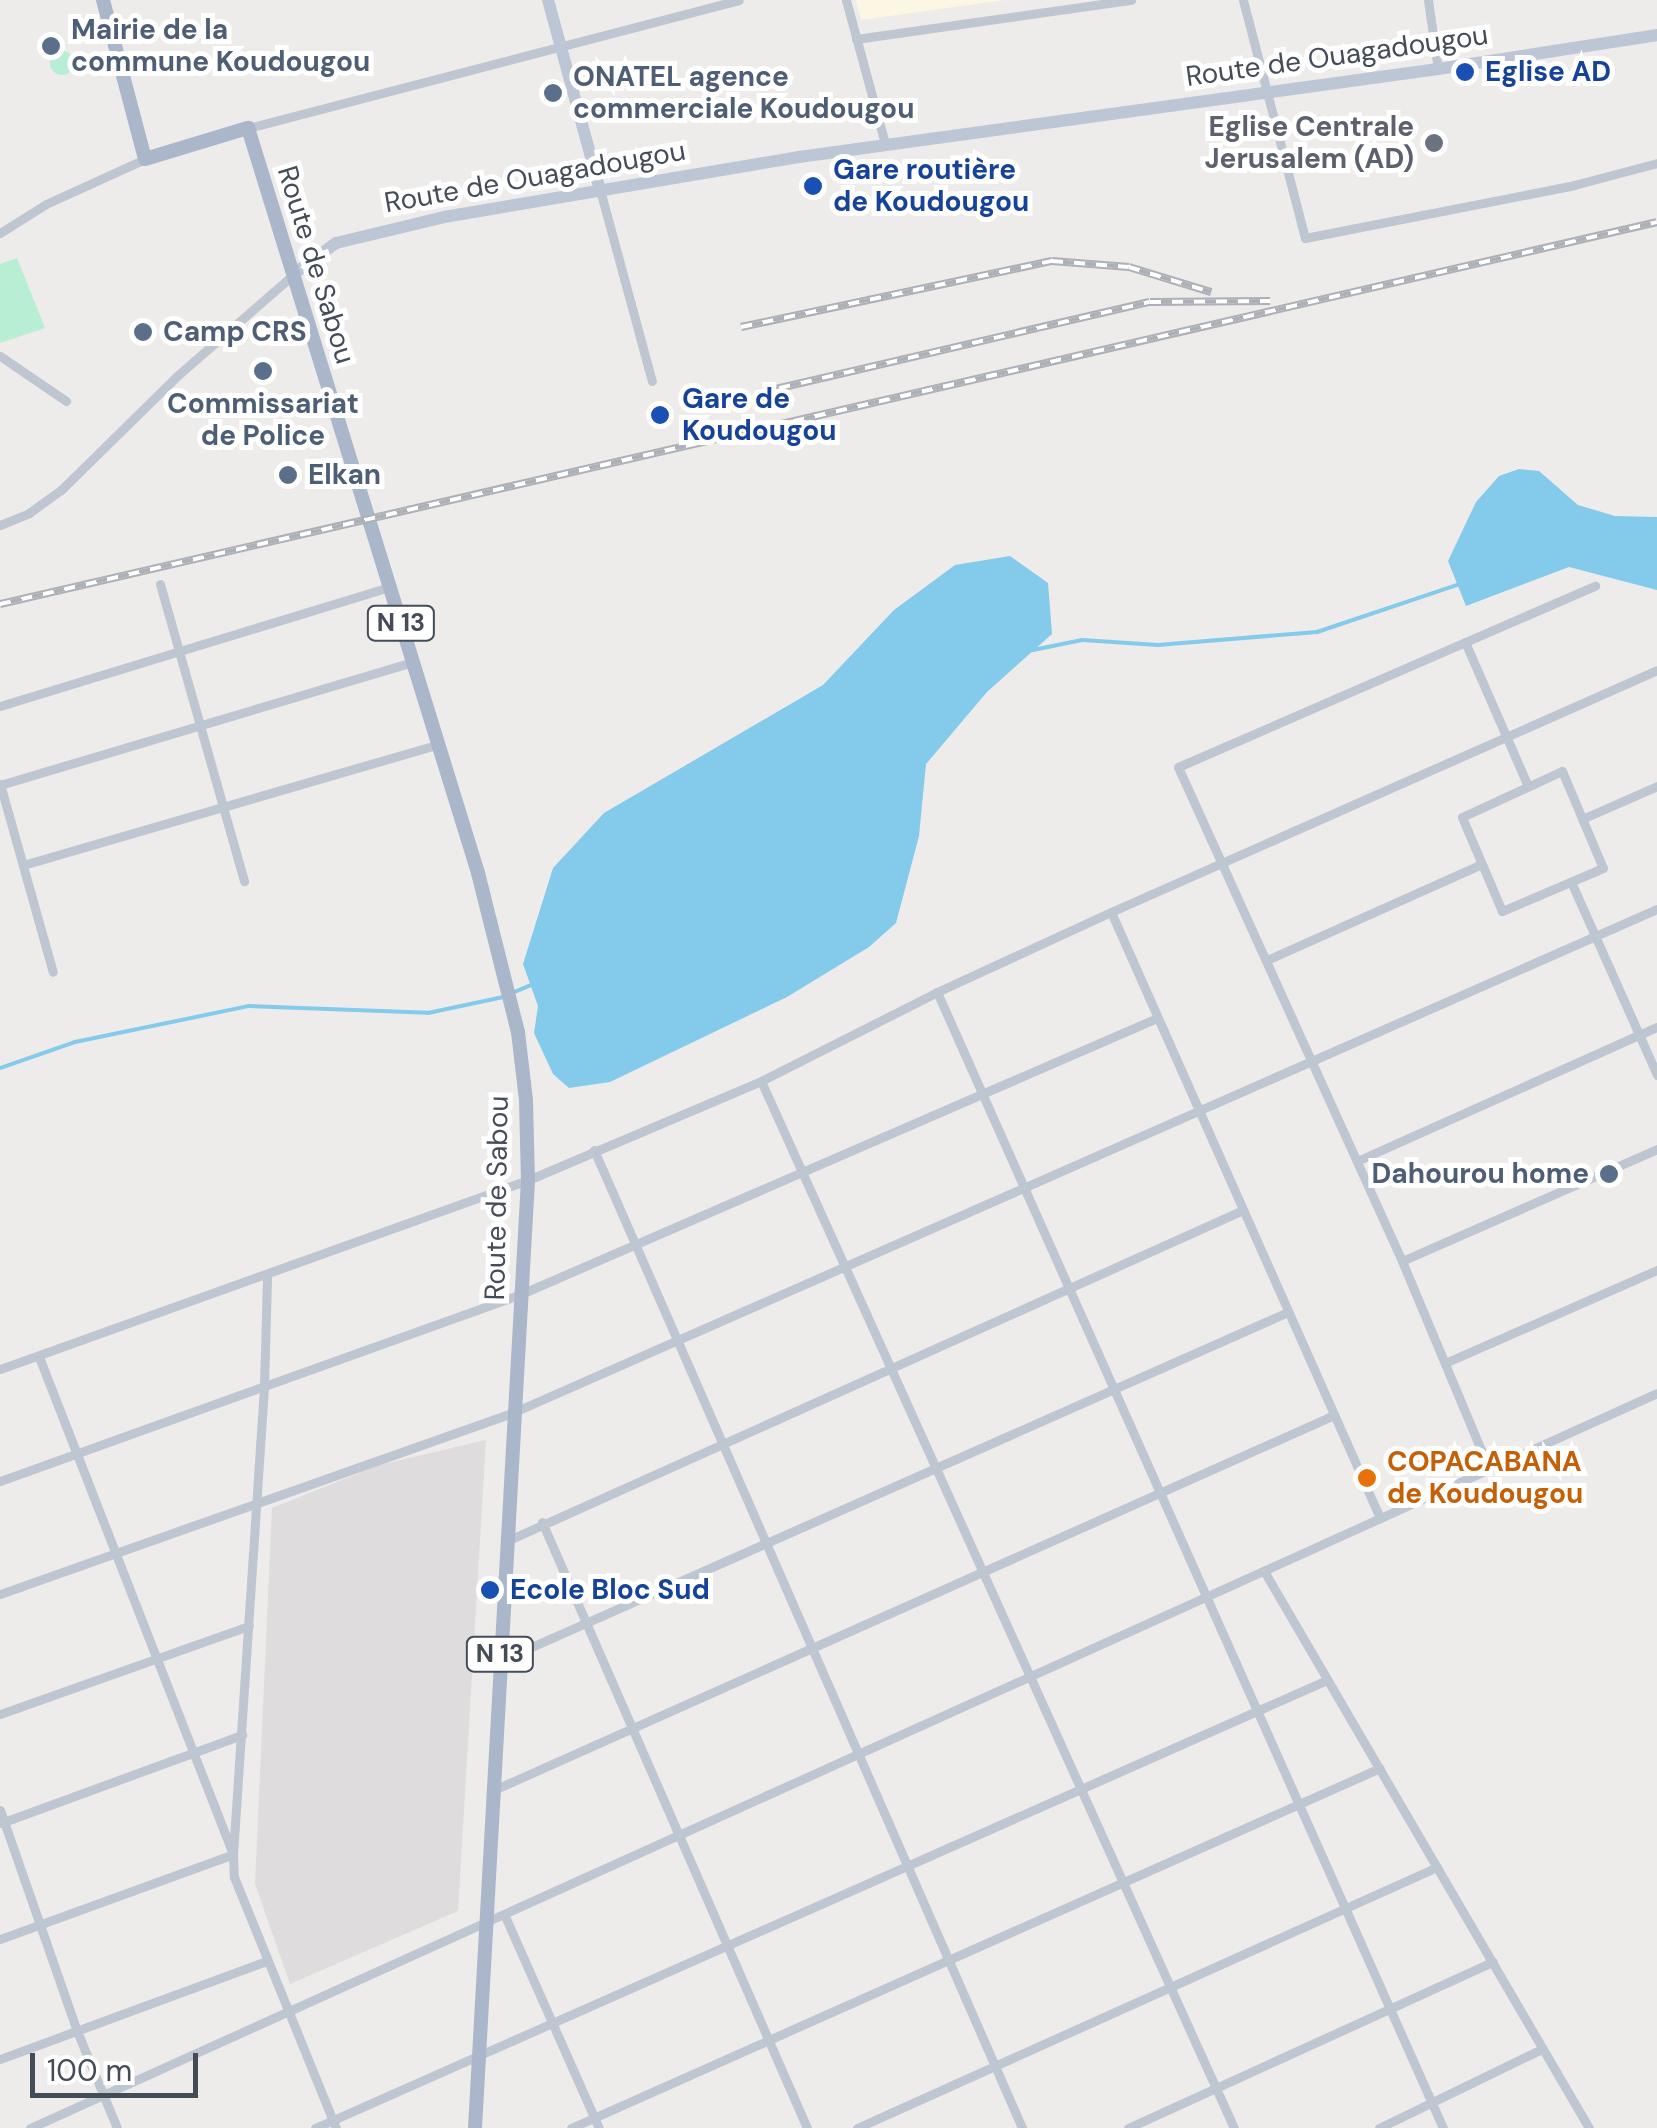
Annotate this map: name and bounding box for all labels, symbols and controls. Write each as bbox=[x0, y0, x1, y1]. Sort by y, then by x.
place label: Mairie de la commune Koudougou bbox=[71, 13, 370, 79]
street label: Route de Ouagadougou bbox=[1184, 18, 1490, 94]
marker: Mairie de la commune Koudougou bbox=[40, 35, 62, 57]
place label: Eglise AD bbox=[1485, 55, 1611, 89]
place label: ONATEL agence commerciale Koudougou bbox=[573, 60, 914, 126]
marker: Eglise AD bbox=[1454, 61, 1476, 83]
marker: ONATEL agence commerciale Koudougou bbox=[542, 82, 564, 104]
place label: Eglise Centrale Jerusalem (AD) bbox=[1204, 110, 1414, 176]
marker: Eglise Centrale Jerusalem (AD) bbox=[1423, 132, 1445, 154]
street label: Route de Ouagadougou bbox=[382, 134, 688, 220]
place label: Gare routière de Koudougou bbox=[833, 153, 1029, 219]
street label: Route de Sabou bbox=[270, 162, 362, 368]
marker: Gare routière de Koudougou bbox=[802, 175, 824, 197]
place label: Camp CRS bbox=[163, 315, 307, 349]
marker: Camp CRS bbox=[132, 321, 154, 343]
marker: Commissariat de Police bbox=[252, 360, 274, 382]
place label: Gare de Koudougou bbox=[682, 382, 837, 448]
place label: Commissariat de Police bbox=[167, 387, 359, 453]
marker: Gare de Koudougou bbox=[647, 402, 673, 428]
place label: Elkan bbox=[308, 458, 381, 492]
marker: Elkan bbox=[277, 464, 299, 486]
road number: N 13 bbox=[366, 603, 436, 643]
street label: Route de Sabou bbox=[478, 1095, 516, 1301]
place label: Dahourou home bbox=[1371, 1157, 1589, 1191]
marker: Dahourou home bbox=[1598, 1163, 1620, 1185]
place label: COPACABANA de Koudougou bbox=[1387, 1445, 1583, 1511]
marker: COPACABANA de Koudougou bbox=[1356, 1467, 1378, 1489]
place label: Ecole Bloc Sud bbox=[510, 1573, 710, 1607]
marker: Ecole Bloc Sud bbox=[479, 1579, 501, 1601]
road number: N 13 bbox=[465, 1634, 535, 1674]
scale bar bbox=[35, 2033, 202, 2095]
text: 100 m bbox=[47, 2051, 132, 2090]

